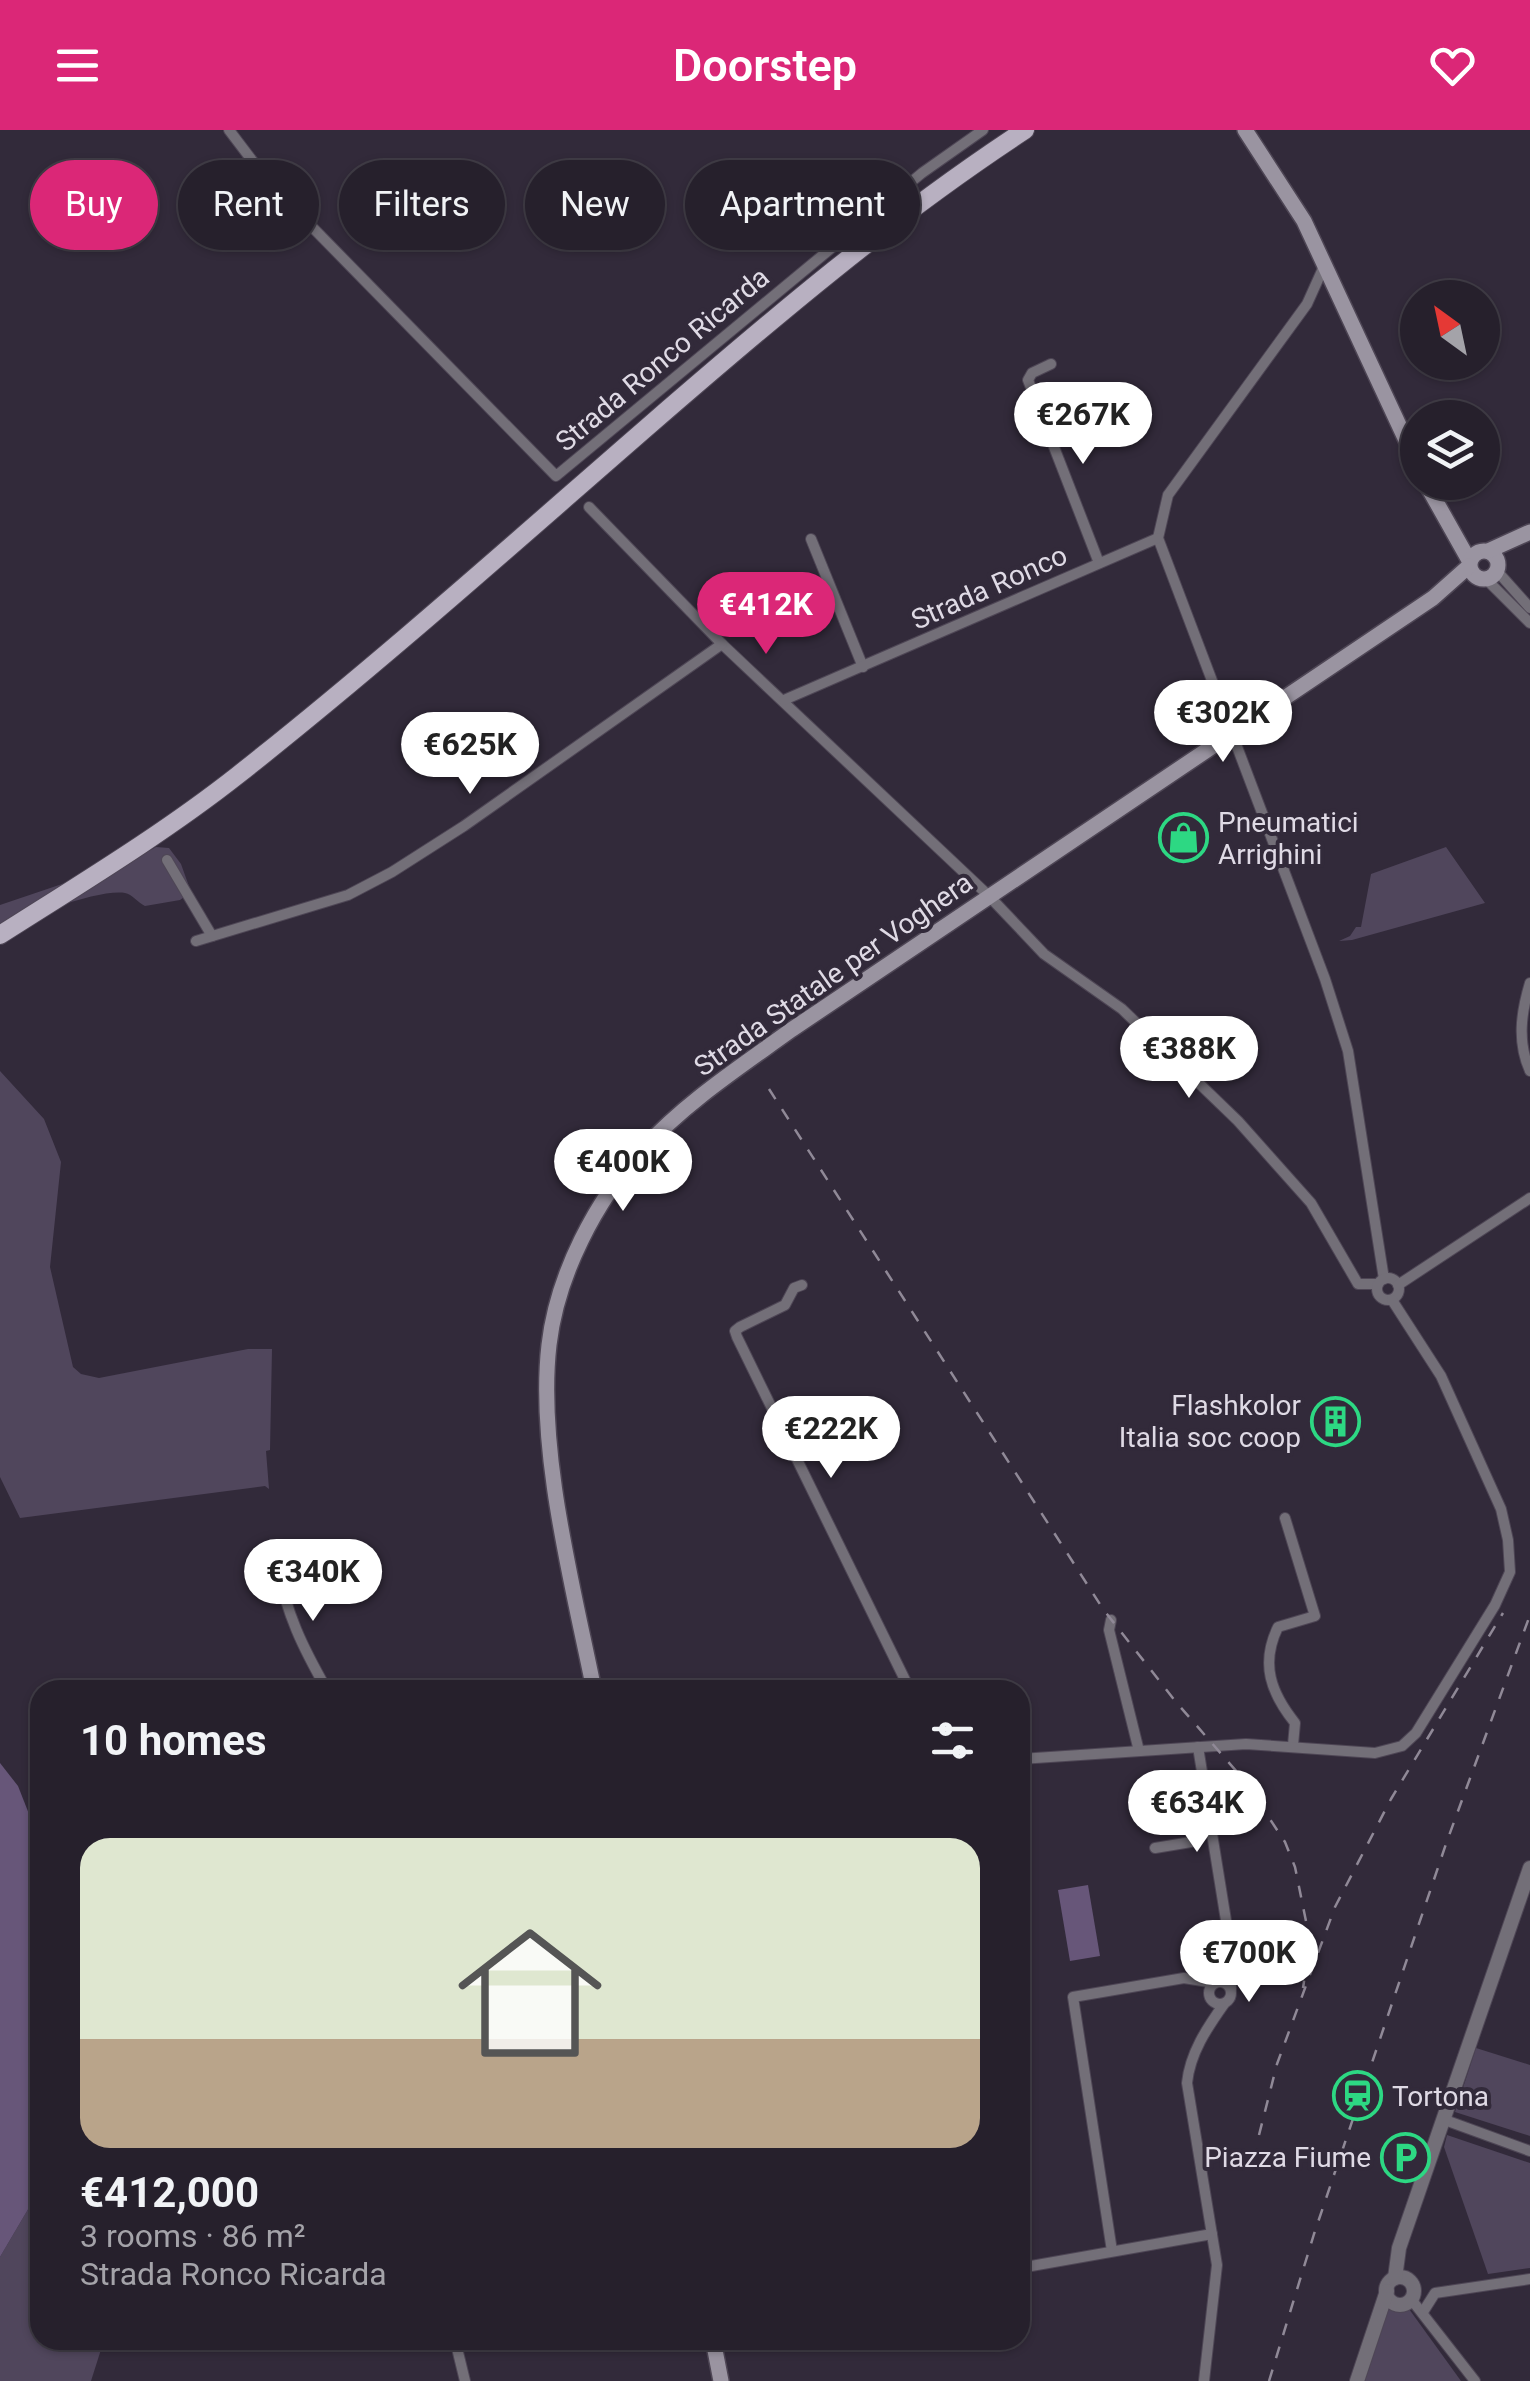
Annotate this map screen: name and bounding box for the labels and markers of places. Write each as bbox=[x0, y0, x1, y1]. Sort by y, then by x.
pin: €267K bbox=[1013, 382, 1153, 467]
pin: €412K bbox=[696, 572, 836, 657]
pin: €302K bbox=[1153, 680, 1293, 765]
pin: €625K bbox=[400, 712, 540, 797]
place label: Pneumatici Arrighini bbox=[1218, 806, 1359, 871]
shop icon: Pneumatici Arrighini bbox=[1157, 812, 1209, 864]
pin: €388K bbox=[1119, 1016, 1259, 1101]
pin: €400K bbox=[553, 1129, 693, 1214]
place label: Flashkolor Italia soc coop bbox=[1119, 1389, 1301, 1454]
building icon: Flashkolor Italia soc coop bbox=[1310, 1395, 1362, 1447]
pin: €222K bbox=[761, 1396, 901, 1481]
pin: €340K bbox=[243, 1539, 383, 1624]
pin: €634K bbox=[1127, 1770, 1267, 1855]
pin: €700K bbox=[1179, 1920, 1319, 2005]
station icon: Tortona bbox=[1331, 2070, 1383, 2122]
place label: Tortona bbox=[1392, 2080, 1489, 2113]
parking icon: Piazza Fiume bbox=[1380, 2131, 1432, 2183]
place label: Piazza Fiume bbox=[1204, 2141, 1371, 2174]

